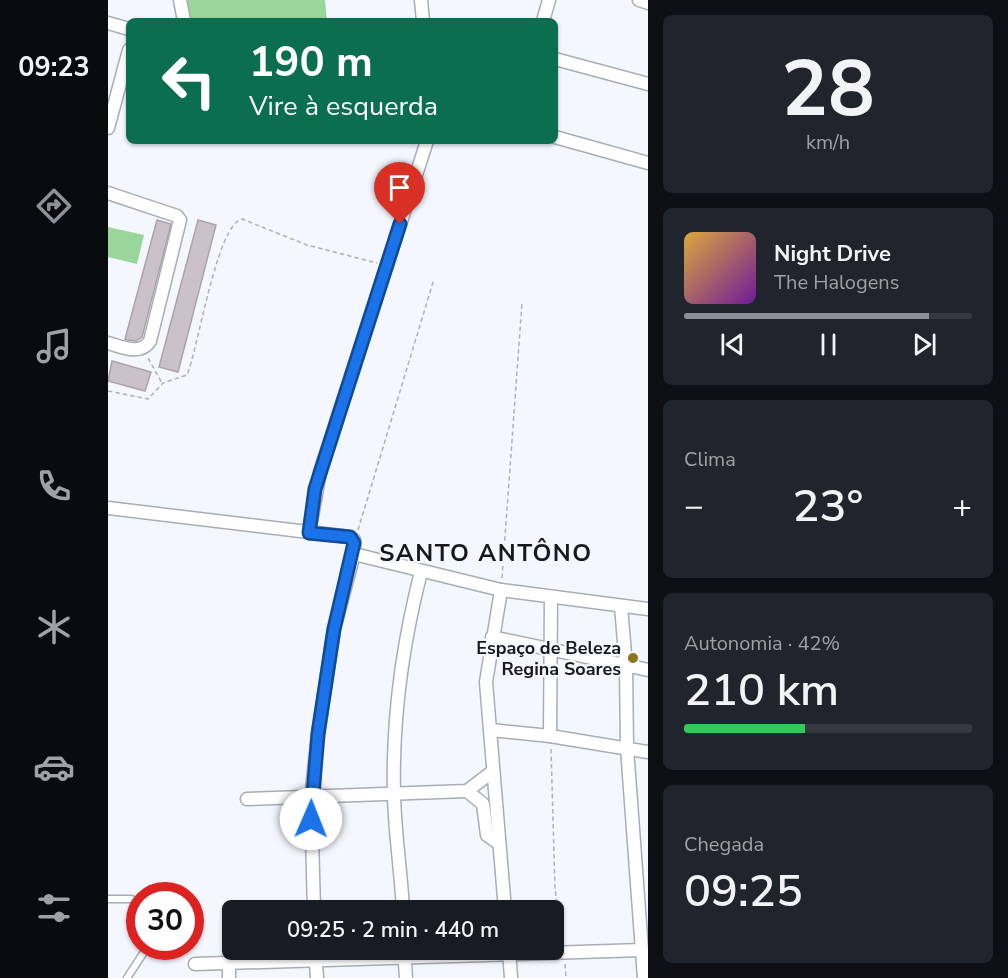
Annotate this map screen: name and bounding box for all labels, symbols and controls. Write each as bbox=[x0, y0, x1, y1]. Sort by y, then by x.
text: 190 m bbox=[249, 34, 373, 91]
text: 28 bbox=[781, 36, 875, 143]
icon: left bbox=[150, 42, 228, 120]
text: 09:23 bbox=[18, 49, 90, 86]
text: Vire à esquerda bbox=[249, 88, 438, 125]
text: km/h bbox=[806, 129, 850, 156]
pin bbox=[374, 162, 425, 224]
icon: arrive bbox=[383, 171, 416, 204]
icon: directions bbox=[33, 185, 75, 227]
text: Night Drive bbox=[774, 239, 891, 269]
text: The Halogens bbox=[774, 269, 899, 296]
icon: music bbox=[33, 325, 75, 367]
icon: previous bbox=[716, 328, 749, 361]
icon: pause bbox=[812, 328, 845, 361]
icon: next bbox=[908, 328, 941, 361]
text: Clima bbox=[684, 446, 736, 473]
icon: phone bbox=[33, 465, 75, 507]
text: 23° bbox=[793, 476, 863, 537]
text: − bbox=[684, 484, 704, 529]
text: + bbox=[952, 484, 972, 529]
district label: SANTO ANTÔNO bbox=[379, 537, 593, 569]
icon: climate bbox=[33, 606, 75, 648]
text: Autonomia · 42% bbox=[684, 630, 840, 657]
place label: Espaço de Beleza Regina Soares bbox=[476, 636, 621, 681]
marker: Espaço de Beleza Regina Soares bbox=[626, 651, 640, 665]
text: 210 km bbox=[684, 660, 839, 721]
icon: car bbox=[33, 746, 75, 788]
position arrow bbox=[279, 787, 343, 851]
text: Chegada bbox=[684, 831, 764, 858]
text: 09:25 bbox=[684, 861, 803, 922]
speed limit sign: 30 bbox=[126, 882, 204, 960]
icon: filters bbox=[33, 887, 75, 929]
text: 09:25 · 2 min · 440 m bbox=[287, 915, 499, 945]

